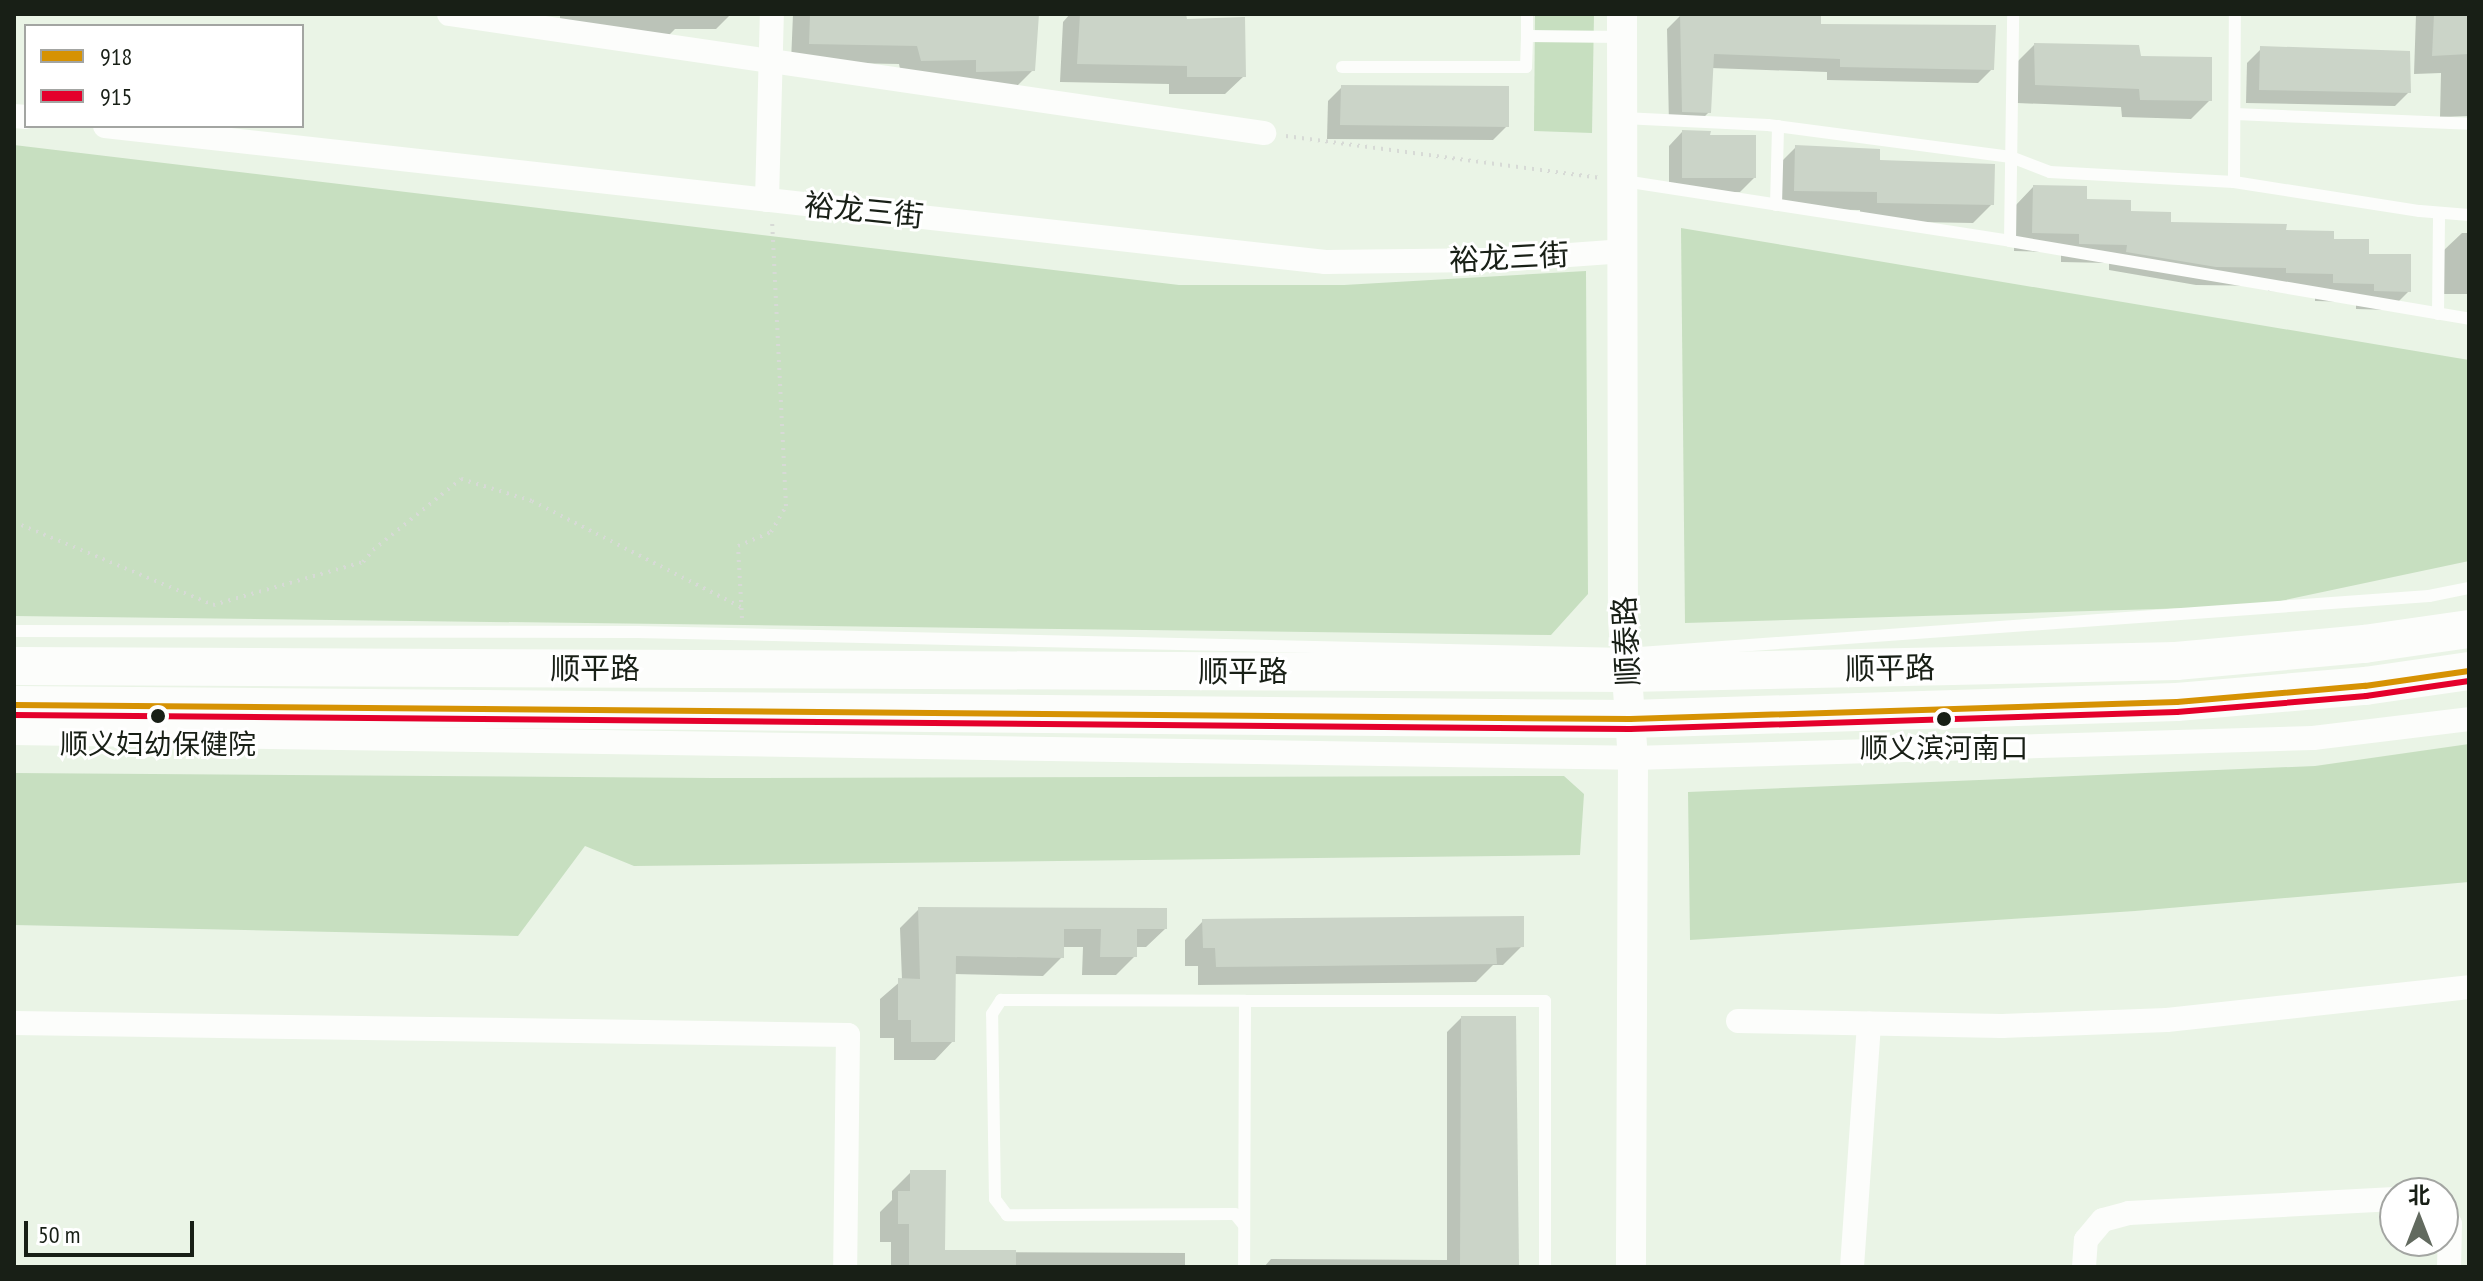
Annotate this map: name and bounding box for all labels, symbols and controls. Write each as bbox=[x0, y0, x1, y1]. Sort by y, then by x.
legend bbox=[24, 24, 304, 128]
text: 918 bbox=[100, 41, 132, 72]
text: 915 bbox=[100, 81, 132, 112]
street label: 裕龙三街 bbox=[802, 186, 926, 234]
street label: 裕龙三街 bbox=[1448, 236, 1570, 278]
street label: 顺泰路 bbox=[1606, 595, 1646, 687]
street label: 顺平路 bbox=[1845, 649, 1935, 687]
street label: 顺平路 bbox=[550, 650, 640, 686]
street label: 顺平路 bbox=[1198, 653, 1288, 689]
marker: 顺义妇幼保健院 bbox=[150, 708, 166, 724]
marker: 顺义滨河南口 bbox=[1936, 711, 1952, 727]
place label: 顺义妇幼保健院 bbox=[60, 727, 256, 761]
place label: 顺义滨河南口 bbox=[1860, 731, 2028, 765]
north arrow bbox=[2379, 1177, 2459, 1257]
text: 北 bbox=[2408, 1181, 2430, 1209]
scale bar bbox=[28, 1205, 198, 1255]
text: 50 m bbox=[38, 1219, 80, 1250]

